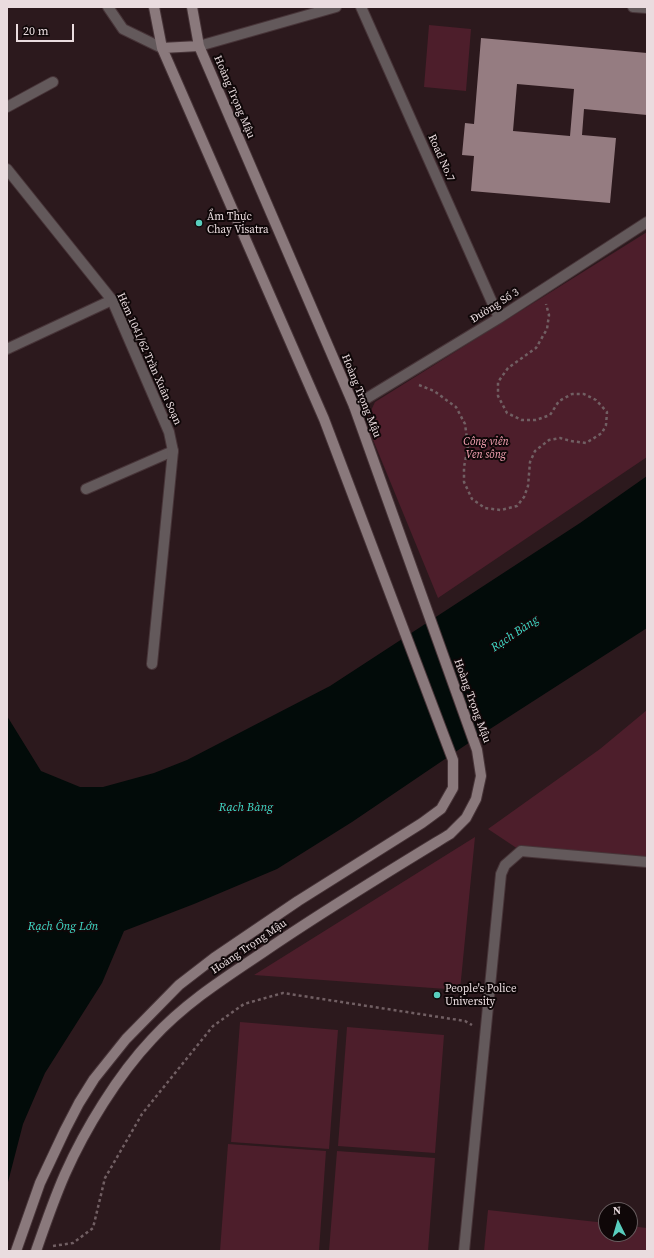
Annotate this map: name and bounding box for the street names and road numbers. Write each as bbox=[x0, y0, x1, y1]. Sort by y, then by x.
street label: Hoàng Trọng Mậu bbox=[211, 54, 257, 140]
street label: Road No.7 bbox=[425, 132, 457, 184]
street label: Đường Số 3 bbox=[468, 286, 522, 326]
street label: Hẻm 1041/62 Trần Xuân Soạn bbox=[114, 291, 184, 427]
street label: Hoàng Trọng Mậu bbox=[338, 353, 384, 439]
street label: Hoàng Trọng Mậu bbox=[451, 657, 493, 745]
street label: Hoàng Trọng Mậu bbox=[209, 917, 289, 977]

